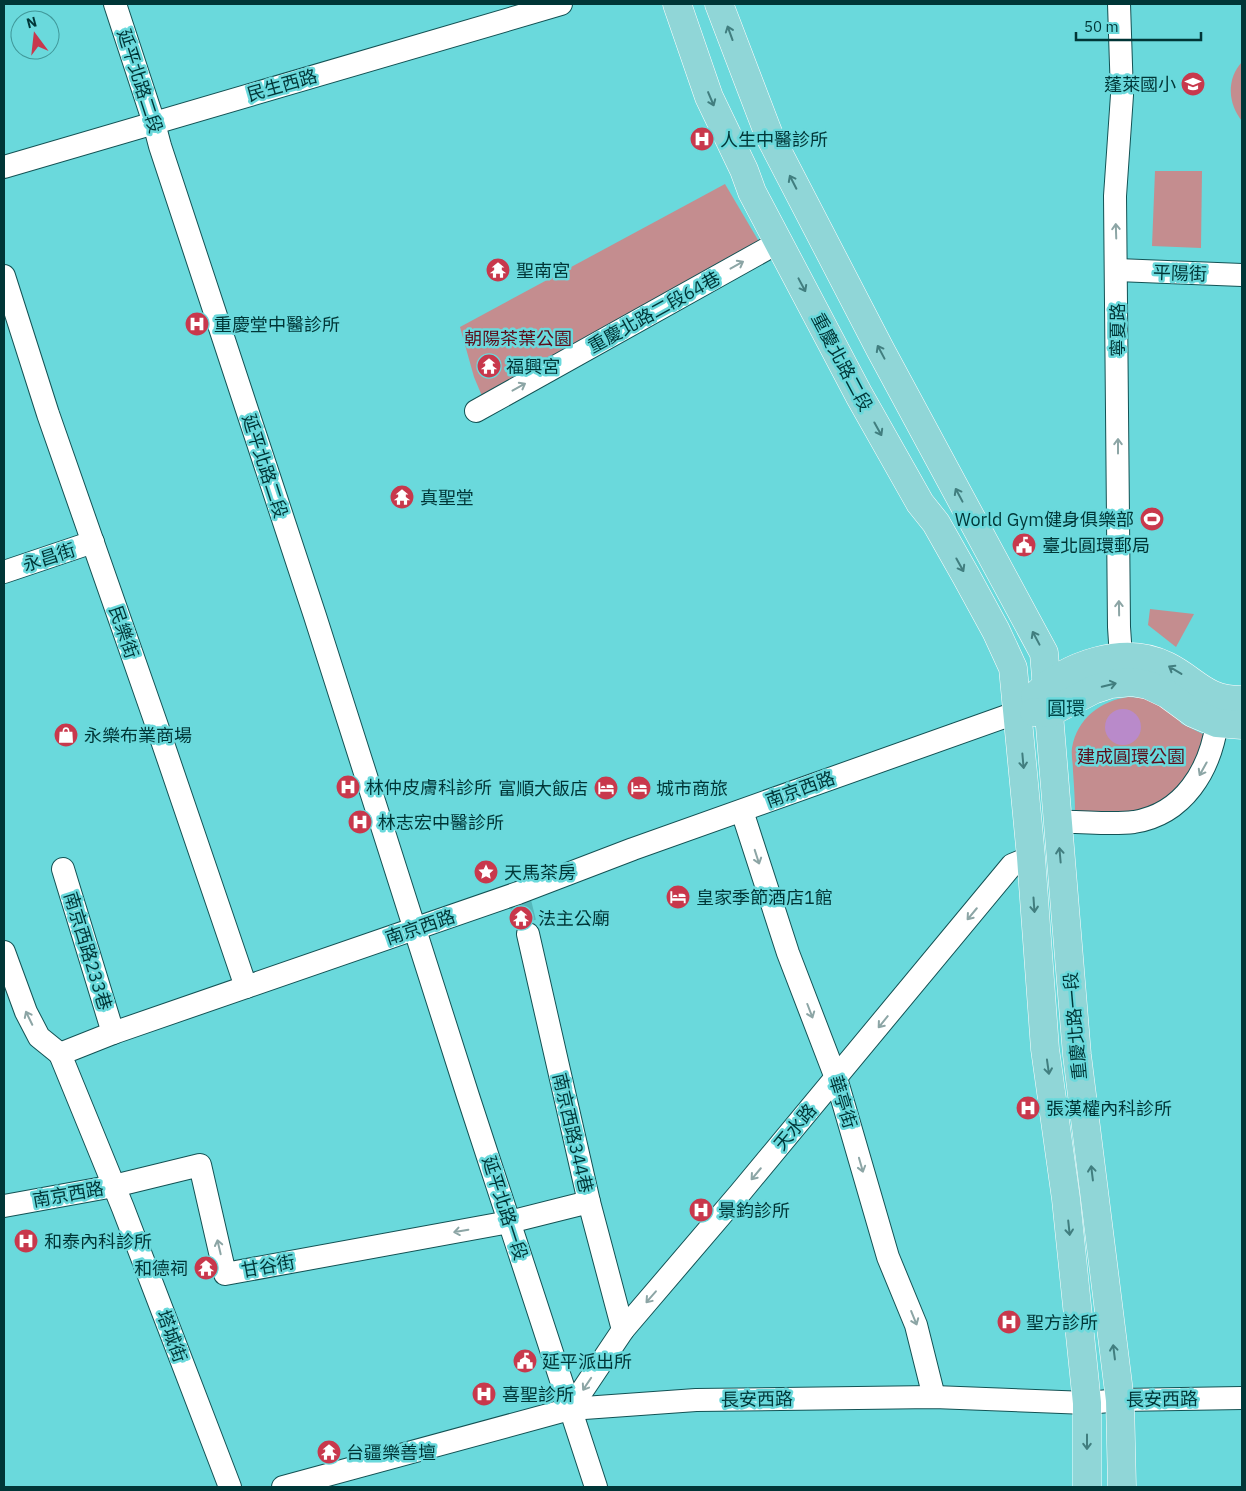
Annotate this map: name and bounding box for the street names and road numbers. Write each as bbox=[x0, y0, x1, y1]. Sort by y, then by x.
street label: 延平北路二段 bbox=[112, 26, 168, 136]
street label: 民生西路 bbox=[244, 64, 320, 106]
street label: 平陽街 bbox=[1153, 261, 1207, 285]
street label: 重慶北路二段64巷 bbox=[584, 266, 724, 358]
street label: 寧夏路 bbox=[1106, 303, 1129, 357]
street label: 重慶北路二段 bbox=[806, 309, 878, 415]
street label: 延平北路二段 bbox=[237, 411, 293, 521]
street label: 永昌街 bbox=[20, 538, 78, 576]
street label: 民樂街 bbox=[104, 603, 144, 661]
street label: 南京西路 bbox=[762, 766, 838, 812]
street label: 南京西路233巷 bbox=[59, 889, 117, 1013]
street label: 南京西路 bbox=[382, 904, 458, 950]
street label: 重慶北路一段 bbox=[1059, 971, 1091, 1081]
street label: 南京西路344巷 bbox=[548, 1071, 598, 1195]
street label: 華亭街 bbox=[824, 1073, 862, 1131]
street label: 天水路 bbox=[769, 1099, 821, 1155]
street label: 延平北路一段 bbox=[477, 1153, 533, 1263]
street label: 南京西路 bbox=[31, 1176, 105, 1212]
street label: 甘谷街 bbox=[239, 1250, 297, 1282]
street label: 塔城街 bbox=[152, 1307, 192, 1365]
street label: 長安西路 bbox=[721, 1387, 793, 1411]
street label: 長安西路 bbox=[1126, 1387, 1198, 1411]

